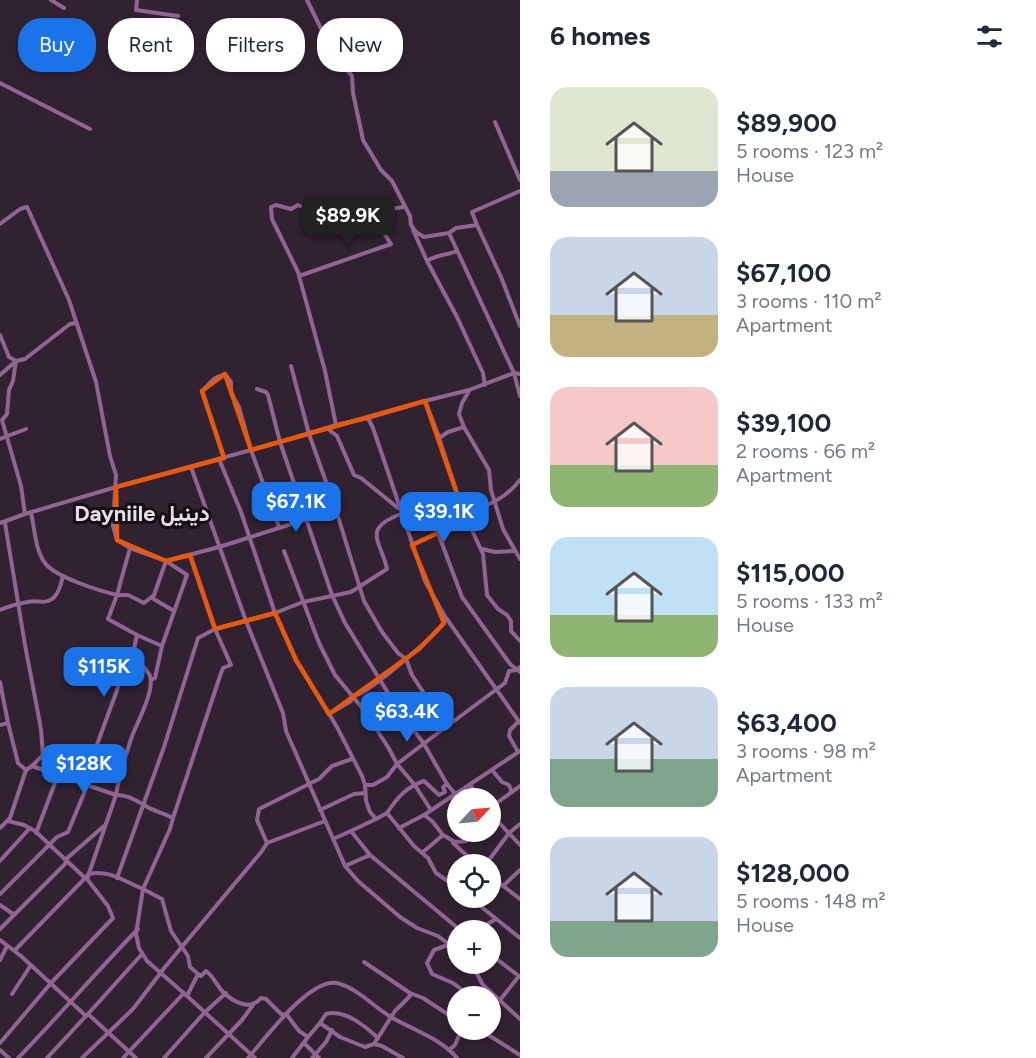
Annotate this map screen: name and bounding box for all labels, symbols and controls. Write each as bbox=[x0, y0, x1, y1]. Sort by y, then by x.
chip: Buy bbox=[18, 18, 96, 72]
chip: Rent bbox=[108, 18, 194, 72]
chip: Filters bbox=[206, 18, 305, 72]
chip: New bbox=[317, 18, 403, 72]
text: 6 homes bbox=[550, 20, 650, 52]
icon: filters bbox=[973, 20, 1006, 53]
text: $89,900 bbox=[736, 107, 837, 139]
icon: home bbox=[598, 111, 670, 183]
text: 5 rooms · 123 m² bbox=[736, 139, 883, 163]
text: House bbox=[736, 163, 794, 187]
pin: $89.9K bbox=[299, 196, 397, 247]
text: $89.9K bbox=[316, 203, 380, 227]
text: $67,100 bbox=[736, 257, 831, 289]
icon: home bbox=[598, 261, 670, 333]
text: 3 rooms · 110 m² bbox=[736, 289, 882, 313]
text: Apartment bbox=[736, 313, 833, 337]
text: $39,100 bbox=[736, 407, 831, 439]
icon: home bbox=[598, 411, 670, 483]
text: 2 rooms · 66 m² bbox=[736, 439, 875, 463]
text: Apartment bbox=[736, 463, 833, 487]
pin: $67.1K bbox=[247, 482, 345, 533]
text: $67.1K bbox=[266, 489, 326, 513]
pin: $39.1K bbox=[395, 492, 493, 543]
text: $39.1K bbox=[414, 499, 474, 523]
district label: Dayniile دينيل bbox=[74, 500, 210, 527]
text: $115,000 bbox=[736, 557, 845, 589]
icon: home bbox=[598, 561, 670, 633]
text: 5 rooms · 133 m² bbox=[736, 589, 883, 613]
text: House bbox=[736, 613, 794, 637]
pin: $115K bbox=[62, 647, 146, 698]
text: $115K bbox=[78, 654, 130, 678]
pin: $63.4K bbox=[358, 692, 456, 743]
text: $63.4K bbox=[375, 699, 439, 723]
text: $63,400 bbox=[736, 707, 837, 739]
icon: home bbox=[598, 711, 670, 783]
text: 3 rooms · 98 m² bbox=[736, 739, 876, 763]
pin: $128K bbox=[42, 744, 126, 795]
text: $128K bbox=[56, 751, 112, 775]
text: Apartment bbox=[736, 763, 833, 787]
north arrow bbox=[447, 788, 501, 842]
map controls bbox=[447, 788, 501, 1040]
button: locate bbox=[447, 854, 501, 908]
text: $128,000 bbox=[736, 857, 850, 889]
icon: home bbox=[598, 861, 670, 933]
text: 5 rooms · 148 m² bbox=[736, 889, 886, 913]
text: House bbox=[736, 913, 794, 937]
button: + bbox=[447, 920, 501, 974]
button: − bbox=[447, 986, 501, 1040]

